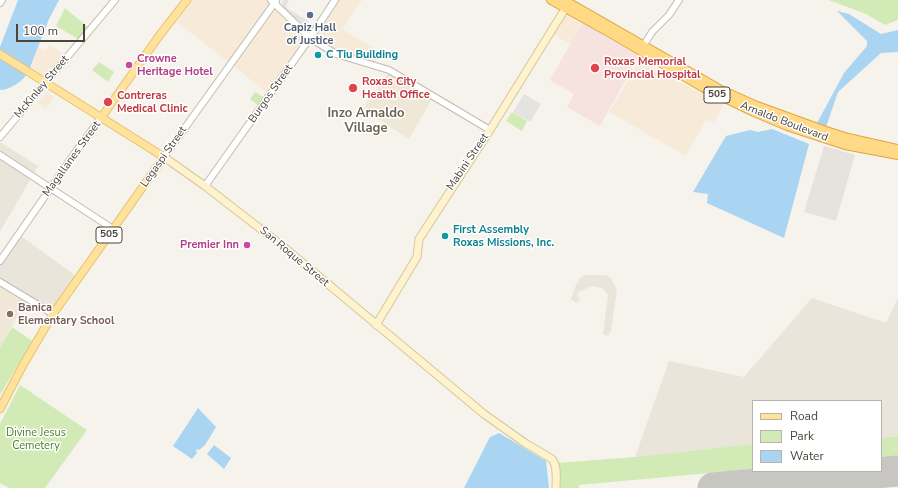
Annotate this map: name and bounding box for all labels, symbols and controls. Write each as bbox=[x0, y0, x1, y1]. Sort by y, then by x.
marker: Capiz Hall of Justice bbox=[305, 10, 315, 20]
scale bar bbox=[18, 16, 87, 42]
place label: Capiz Hall of Justice bbox=[284, 21, 336, 47]
text: 100 m bbox=[23, 23, 58, 39]
place label: C Tiu Building bbox=[326, 48, 398, 62]
marker: C Tiu Building bbox=[313, 50, 323, 60]
place label: Crowne Heritage Hotel bbox=[137, 52, 213, 78]
street label: McKinley Street bbox=[12, 53, 72, 121]
place label: Roxas Memorial Provincial Hospital bbox=[604, 55, 700, 81]
marker: Crowne Heritage Hotel bbox=[124, 60, 134, 70]
street label: Burgos Street bbox=[246, 62, 296, 126]
marker: Roxas Memorial Provincial Hospital bbox=[589, 62, 601, 74]
place label: Roxas City Health Office bbox=[362, 75, 430, 101]
marker: Roxas City Health Office bbox=[347, 82, 359, 94]
road number: 505 bbox=[704, 87, 730, 103]
place label: Contreras Medical Clinic bbox=[117, 89, 188, 115]
marker: Contreras Medical Clinic bbox=[102, 96, 114, 108]
street label: Arnaldo Boulevard bbox=[738, 99, 830, 145]
district label: Inzo Arnaldo Village bbox=[327, 106, 405, 137]
street label: Magallanes Street bbox=[40, 119, 104, 199]
street label: Legaspi Street bbox=[138, 124, 190, 190]
street label: Mabini Street bbox=[444, 131, 492, 193]
place label: First Assembly Roxas Missions, Inc. bbox=[453, 223, 554, 249]
street label: San Roque Street bbox=[257, 224, 331, 290]
road number: 505 bbox=[96, 227, 122, 243]
marker: First Assembly Roxas Missions, Inc. bbox=[440, 231, 450, 241]
place label: Premier Inn bbox=[180, 238, 239, 252]
marker: Premier Inn bbox=[242, 240, 252, 250]
place label: Banica Elementary School bbox=[18, 301, 114, 327]
marker: Banica Elementary School bbox=[5, 309, 15, 319]
legend bbox=[752, 400, 882, 472]
text: Road bbox=[790, 408, 818, 424]
park label: Divine Jesus Cemetery bbox=[6, 426, 66, 452]
text: Park bbox=[790, 428, 814, 444]
text: Water bbox=[790, 448, 824, 464]

